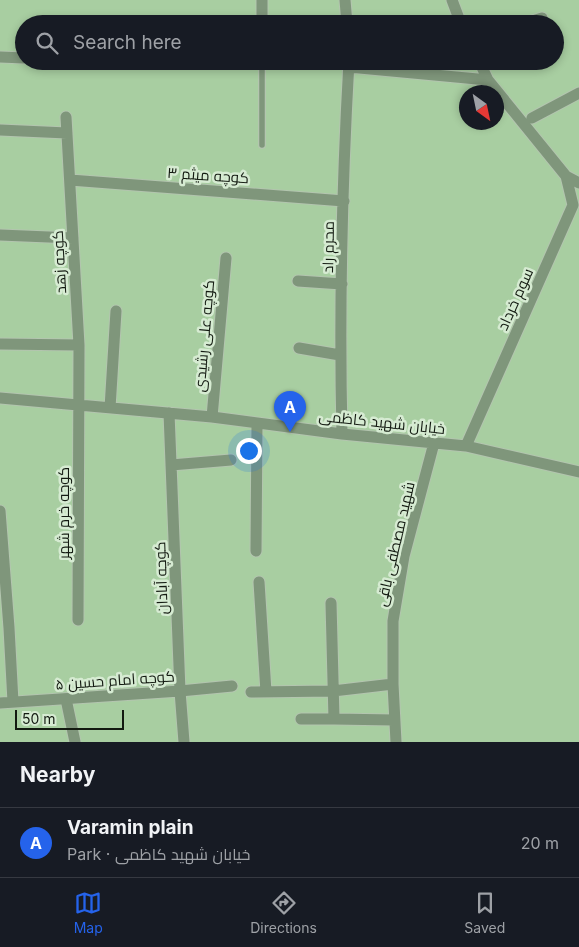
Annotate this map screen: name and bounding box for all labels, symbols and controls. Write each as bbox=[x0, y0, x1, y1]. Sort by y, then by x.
search box bbox=[15, 15, 564, 70]
icon: search bbox=[33, 29, 61, 57]
text: Search here bbox=[73, 31, 182, 54]
north arrow bbox=[459, 85, 504, 130]
street label: کوچه میثم ۳ bbox=[166, 163, 250, 188]
street label: محرم راد bbox=[318, 221, 339, 273]
street label: کوچه زهد bbox=[48, 230, 71, 294]
street label: سوم خرداد bbox=[493, 265, 538, 333]
street label: کوچه علی رشیدی bbox=[190, 279, 219, 393]
pin: A bbox=[274, 391, 306, 432]
street label: خیابان شهید کاظمی bbox=[318, 406, 446, 439]
your location bbox=[236, 438, 262, 464]
street label: کوچه خرم شهر bbox=[54, 467, 74, 560]
street label: شهید مصطفی باقی bbox=[371, 480, 420, 608]
street label: کوچه آبادان bbox=[150, 541, 173, 615]
street label: کوچه امام حسین ۵ bbox=[55, 666, 175, 695]
scale bar bbox=[15, 707, 124, 730]
text: 50 m bbox=[22, 710, 56, 727]
text: Nearby bbox=[20, 762, 95, 787]
text: Varamin plain bbox=[67, 816, 194, 839]
text: A bbox=[30, 833, 42, 853]
text: 20 m bbox=[521, 833, 559, 853]
text: Park · خیابان شهید کاظمی bbox=[67, 844, 250, 864]
tab: Map bbox=[74, 889, 103, 936]
tab: Directions bbox=[250, 889, 317, 936]
tab: Saved bbox=[464, 889, 505, 936]

